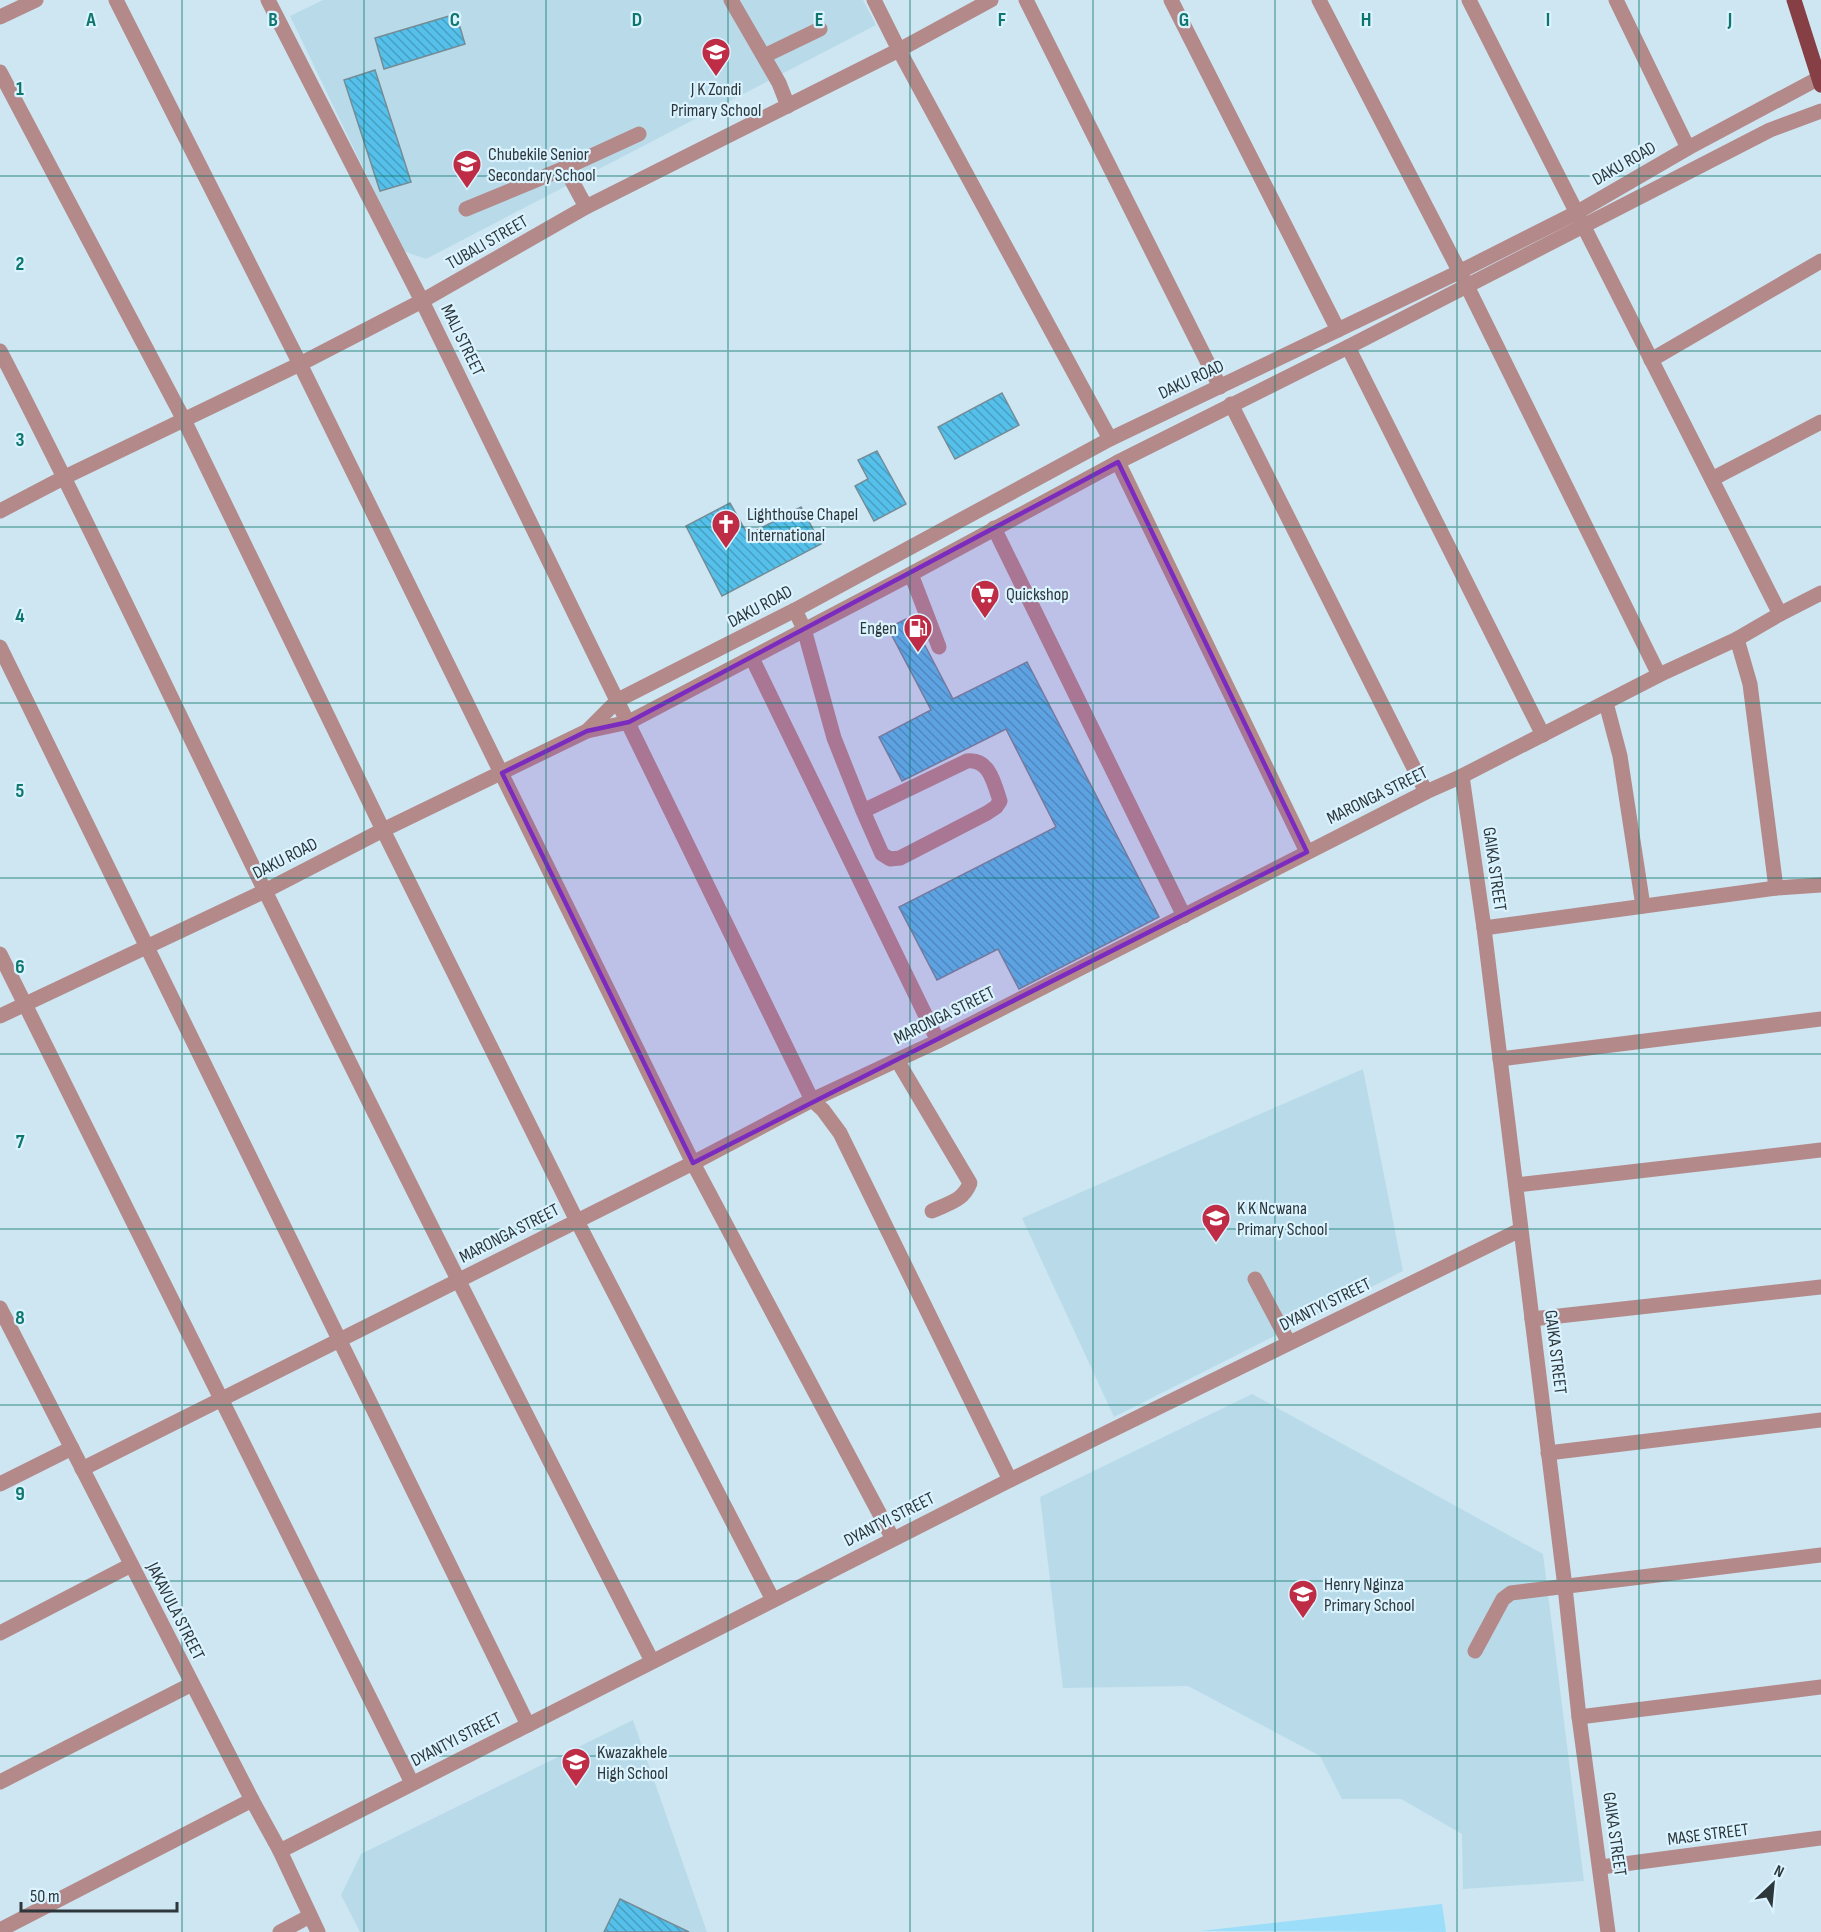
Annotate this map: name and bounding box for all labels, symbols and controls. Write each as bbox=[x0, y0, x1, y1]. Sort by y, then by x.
text: A bbox=[85, 8, 96, 32]
text: B bbox=[268, 8, 278, 32]
text: C bbox=[450, 8, 460, 32]
text: D bbox=[632, 8, 642, 32]
text: E bbox=[815, 8, 823, 32]
text: F bbox=[998, 8, 1006, 32]
text: G bbox=[1179, 8, 1189, 32]
text: H bbox=[1361, 8, 1371, 32]
text: I bbox=[1546, 8, 1550, 32]
text: J bbox=[1727, 8, 1732, 32]
school or university icon: J K Zondi Primary School bbox=[700, 36, 732, 78]
text: 1 bbox=[16, 77, 24, 101]
place label: J K Zondi Primary School bbox=[671, 79, 761, 121]
street label: DAKU ROAD bbox=[1589, 137, 1660, 190]
place label: Chubekile Senior Secondary School bbox=[488, 144, 596, 186]
school or university icon: Chubekile Senior Secondary School bbox=[451, 148, 483, 190]
street label: TUBALI STREET bbox=[443, 211, 532, 274]
text: 2 bbox=[16, 252, 24, 276]
street label: MALI STREET bbox=[436, 301, 489, 379]
street label: DAKU ROAD bbox=[1155, 355, 1227, 404]
text: 3 bbox=[16, 428, 25, 452]
place label: Lighthouse Chapel International bbox=[747, 504, 858, 546]
church icon: Lighthouse Chapel International bbox=[710, 508, 742, 550]
supermarket icon: Quickshop bbox=[969, 578, 1001, 620]
street label: DAKU ROAD bbox=[724, 581, 796, 632]
place label: Quickshop bbox=[1006, 584, 1069, 605]
text: 4 bbox=[15, 604, 25, 628]
fuel station icon: Engen bbox=[902, 612, 934, 654]
place label: Engen bbox=[860, 618, 897, 639]
street label: MARONGA STREET bbox=[1323, 762, 1431, 829]
text: 5 bbox=[16, 779, 25, 803]
street label: GAIKA STREET bbox=[1478, 826, 1511, 912]
street label: DAKU ROAD bbox=[249, 833, 321, 884]
text: 6 bbox=[15, 955, 25, 979]
street label: MARONGA STREET bbox=[890, 982, 998, 1049]
text: 7 bbox=[16, 1130, 25, 1154]
place label: K K Ncwana Primary School bbox=[1237, 1198, 1328, 1240]
street label: MARONGA STREET bbox=[456, 1199, 563, 1268]
school or university icon: K K Ncwana Primary School bbox=[1200, 1202, 1232, 1244]
street label: DYANTYI STREET bbox=[1276, 1273, 1374, 1336]
text: 8 bbox=[15, 1306, 25, 1330]
street label: GAIKA STREET bbox=[1540, 1309, 1571, 1395]
text: 9 bbox=[15, 1482, 25, 1506]
street label: DYANTYI STREET bbox=[840, 1488, 938, 1551]
street label: JAKAVULA STREET bbox=[142, 1558, 209, 1663]
place label: Henry Nginza Primary School bbox=[1324, 1574, 1415, 1616]
school or university icon: Henry Nginza Primary School bbox=[1287, 1578, 1319, 1620]
street label: DYANTYI STREET bbox=[407, 1708, 505, 1771]
place label: Kwazakhele High School bbox=[597, 1742, 668, 1784]
school or university icon: Kwazakhele High School bbox=[560, 1746, 592, 1788]
street label: GAIKA STREET bbox=[1598, 1791, 1631, 1877]
street label: MASE STREET bbox=[1666, 1819, 1750, 1850]
north arrow bbox=[1743, 1854, 1803, 1914]
text: N bbox=[1771, 1861, 1787, 1882]
scale bar bbox=[21, 1875, 177, 1913]
text: 50 m bbox=[30, 1886, 60, 1907]

